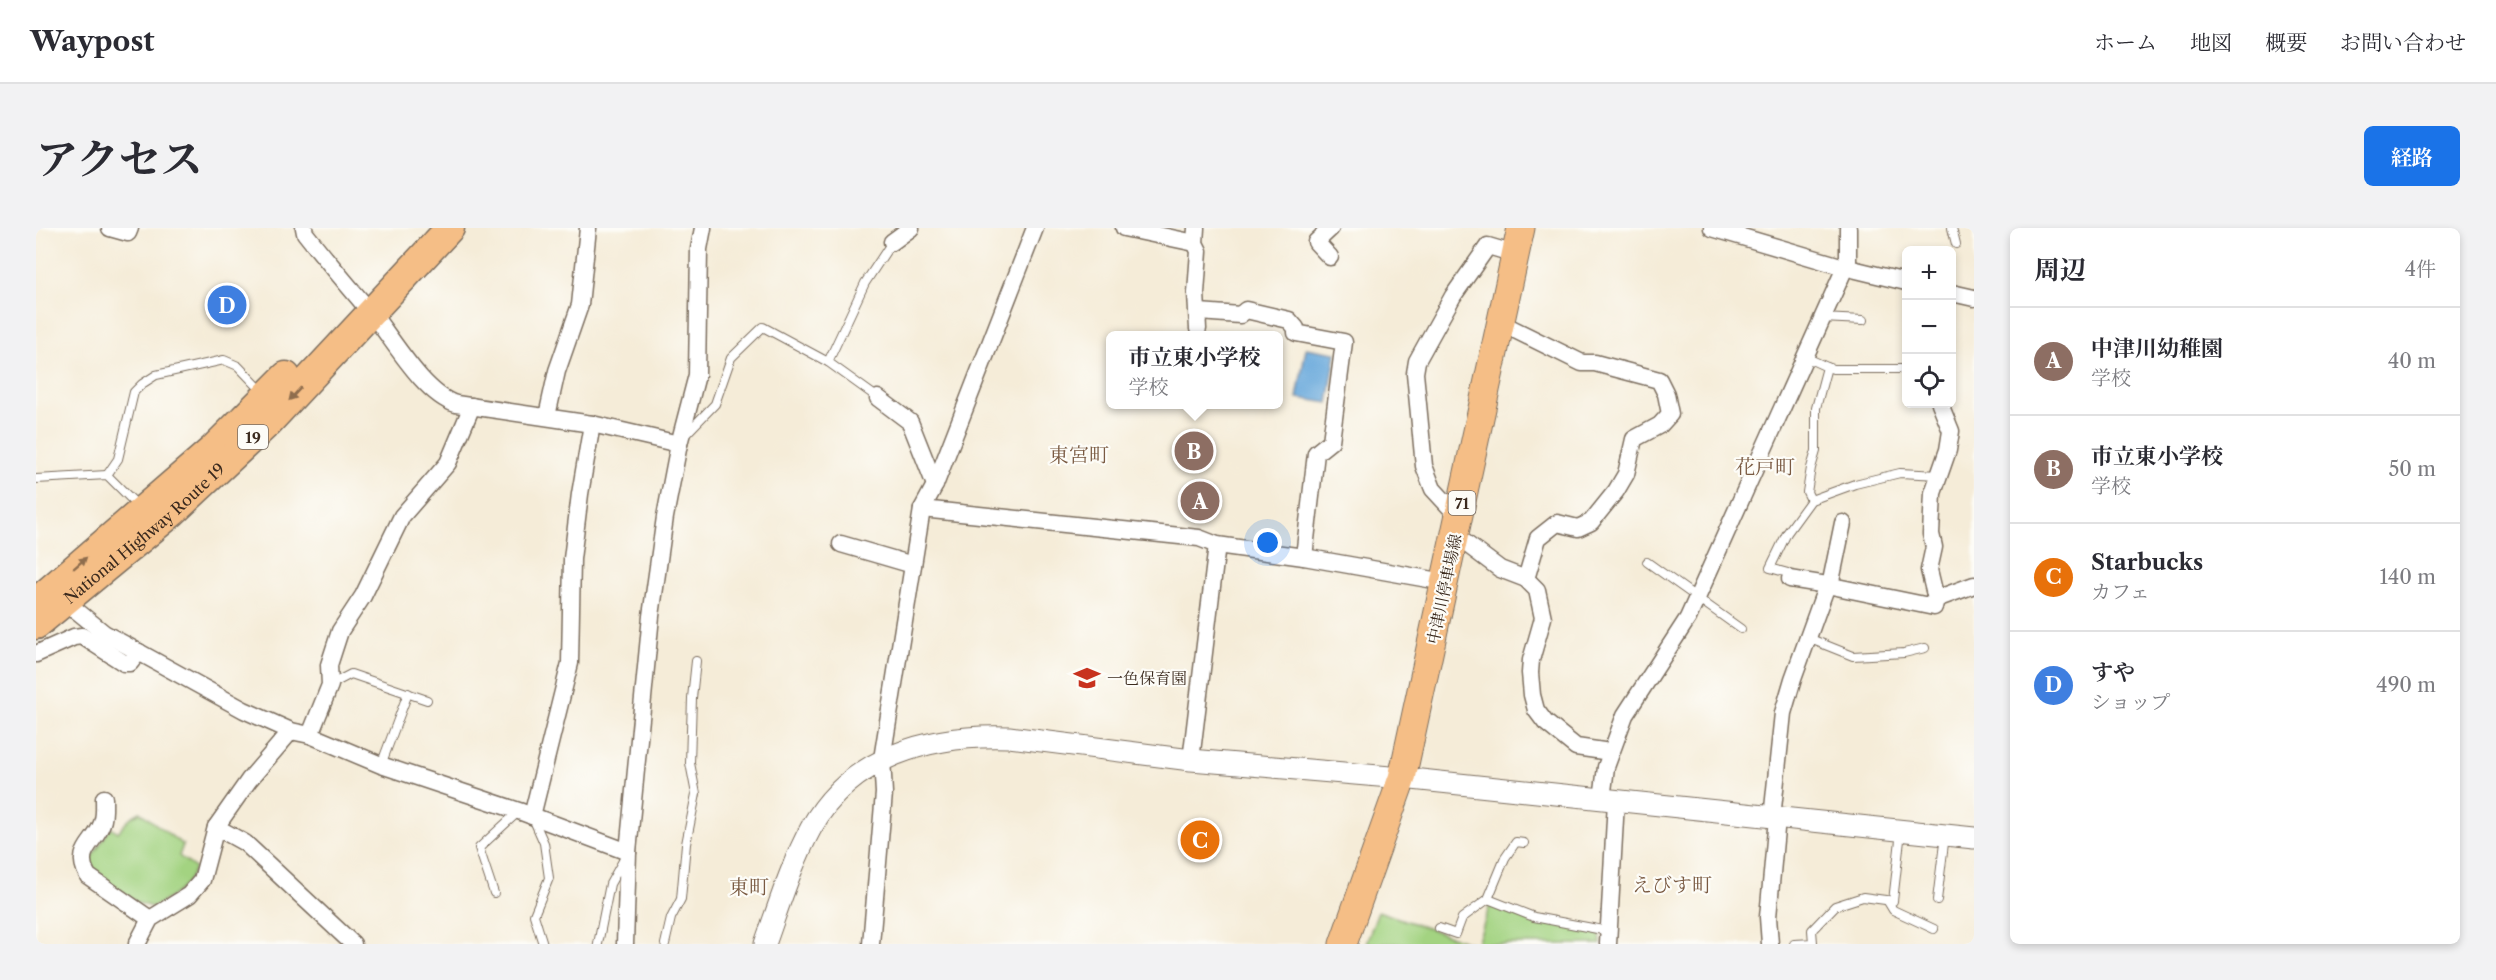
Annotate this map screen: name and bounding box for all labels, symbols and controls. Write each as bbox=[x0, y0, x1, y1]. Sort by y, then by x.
text: Waypost bbox=[30, 24, 154, 58]
text: ホーム bbox=[2094, 30, 2157, 55]
text: 地図 bbox=[2190, 30, 2232, 55]
text: 概要 bbox=[2265, 30, 2307, 55]
text: お問い合わせ bbox=[2340, 30, 2466, 55]
button: 経路 bbox=[2364, 126, 2460, 186]
text: アクセス bbox=[36, 133, 203, 185]
map controls bbox=[1902, 246, 1956, 408]
button: + bbox=[1902, 246, 1956, 300]
text: 周辺 bbox=[2034, 254, 2086, 286]
text: 4件 bbox=[2404, 257, 2436, 281]
pin: D bbox=[208, 282, 246, 328]
button: − bbox=[1902, 300, 1956, 354]
popup bbox=[1106, 331, 1283, 409]
text: 中津川幼稚園 bbox=[2091, 335, 2223, 362]
text: 市立東小学校 bbox=[1128, 344, 1261, 371]
text: A bbox=[2046, 349, 2061, 373]
text: 40 m bbox=[2388, 349, 2436, 373]
button: locate bbox=[1902, 354, 1956, 408]
text: 学校 bbox=[2091, 366, 2131, 390]
text: 学校 bbox=[1128, 375, 1168, 399]
one-way arrow bbox=[288, 386, 302, 401]
road number: 19 bbox=[238, 425, 268, 449]
pin: B bbox=[1174, 428, 1214, 474]
district label: 東宮町 bbox=[1049, 443, 1109, 467]
text: 市立東小学校 bbox=[2091, 443, 2223, 470]
district label: 花戸町 bbox=[1735, 455, 1795, 479]
text: B bbox=[2046, 457, 2061, 481]
text: 50 m bbox=[2389, 457, 2436, 481]
street label: National Highway Route 19 bbox=[60, 459, 229, 608]
text: 学校 bbox=[2091, 474, 2131, 498]
pin: A bbox=[1180, 478, 1220, 524]
road number: 71 bbox=[1448, 491, 1476, 515]
your location bbox=[1253, 528, 1282, 557]
street label: 中津川停車場線 bbox=[1423, 532, 1465, 646]
text: Starbucks bbox=[2091, 549, 2203, 576]
one-way arrow bbox=[72, 557, 87, 570]
text: C bbox=[2045, 565, 2062, 589]
text: 140 m bbox=[2379, 565, 2436, 589]
text: カフェ bbox=[2091, 580, 2150, 604]
text: すや bbox=[2091, 659, 2135, 686]
school or university icon: 一色保育園 bbox=[1072, 663, 1102, 693]
place label: 一色保育園 bbox=[1107, 668, 1187, 688]
text: D bbox=[2045, 673, 2062, 697]
text: 490 m bbox=[2376, 673, 2436, 697]
text: ショップ bbox=[2091, 690, 2171, 714]
pin: C bbox=[1180, 818, 1220, 862]
district label: えびす町 bbox=[1632, 873, 1712, 897]
district label: 東町 bbox=[729, 875, 769, 899]

